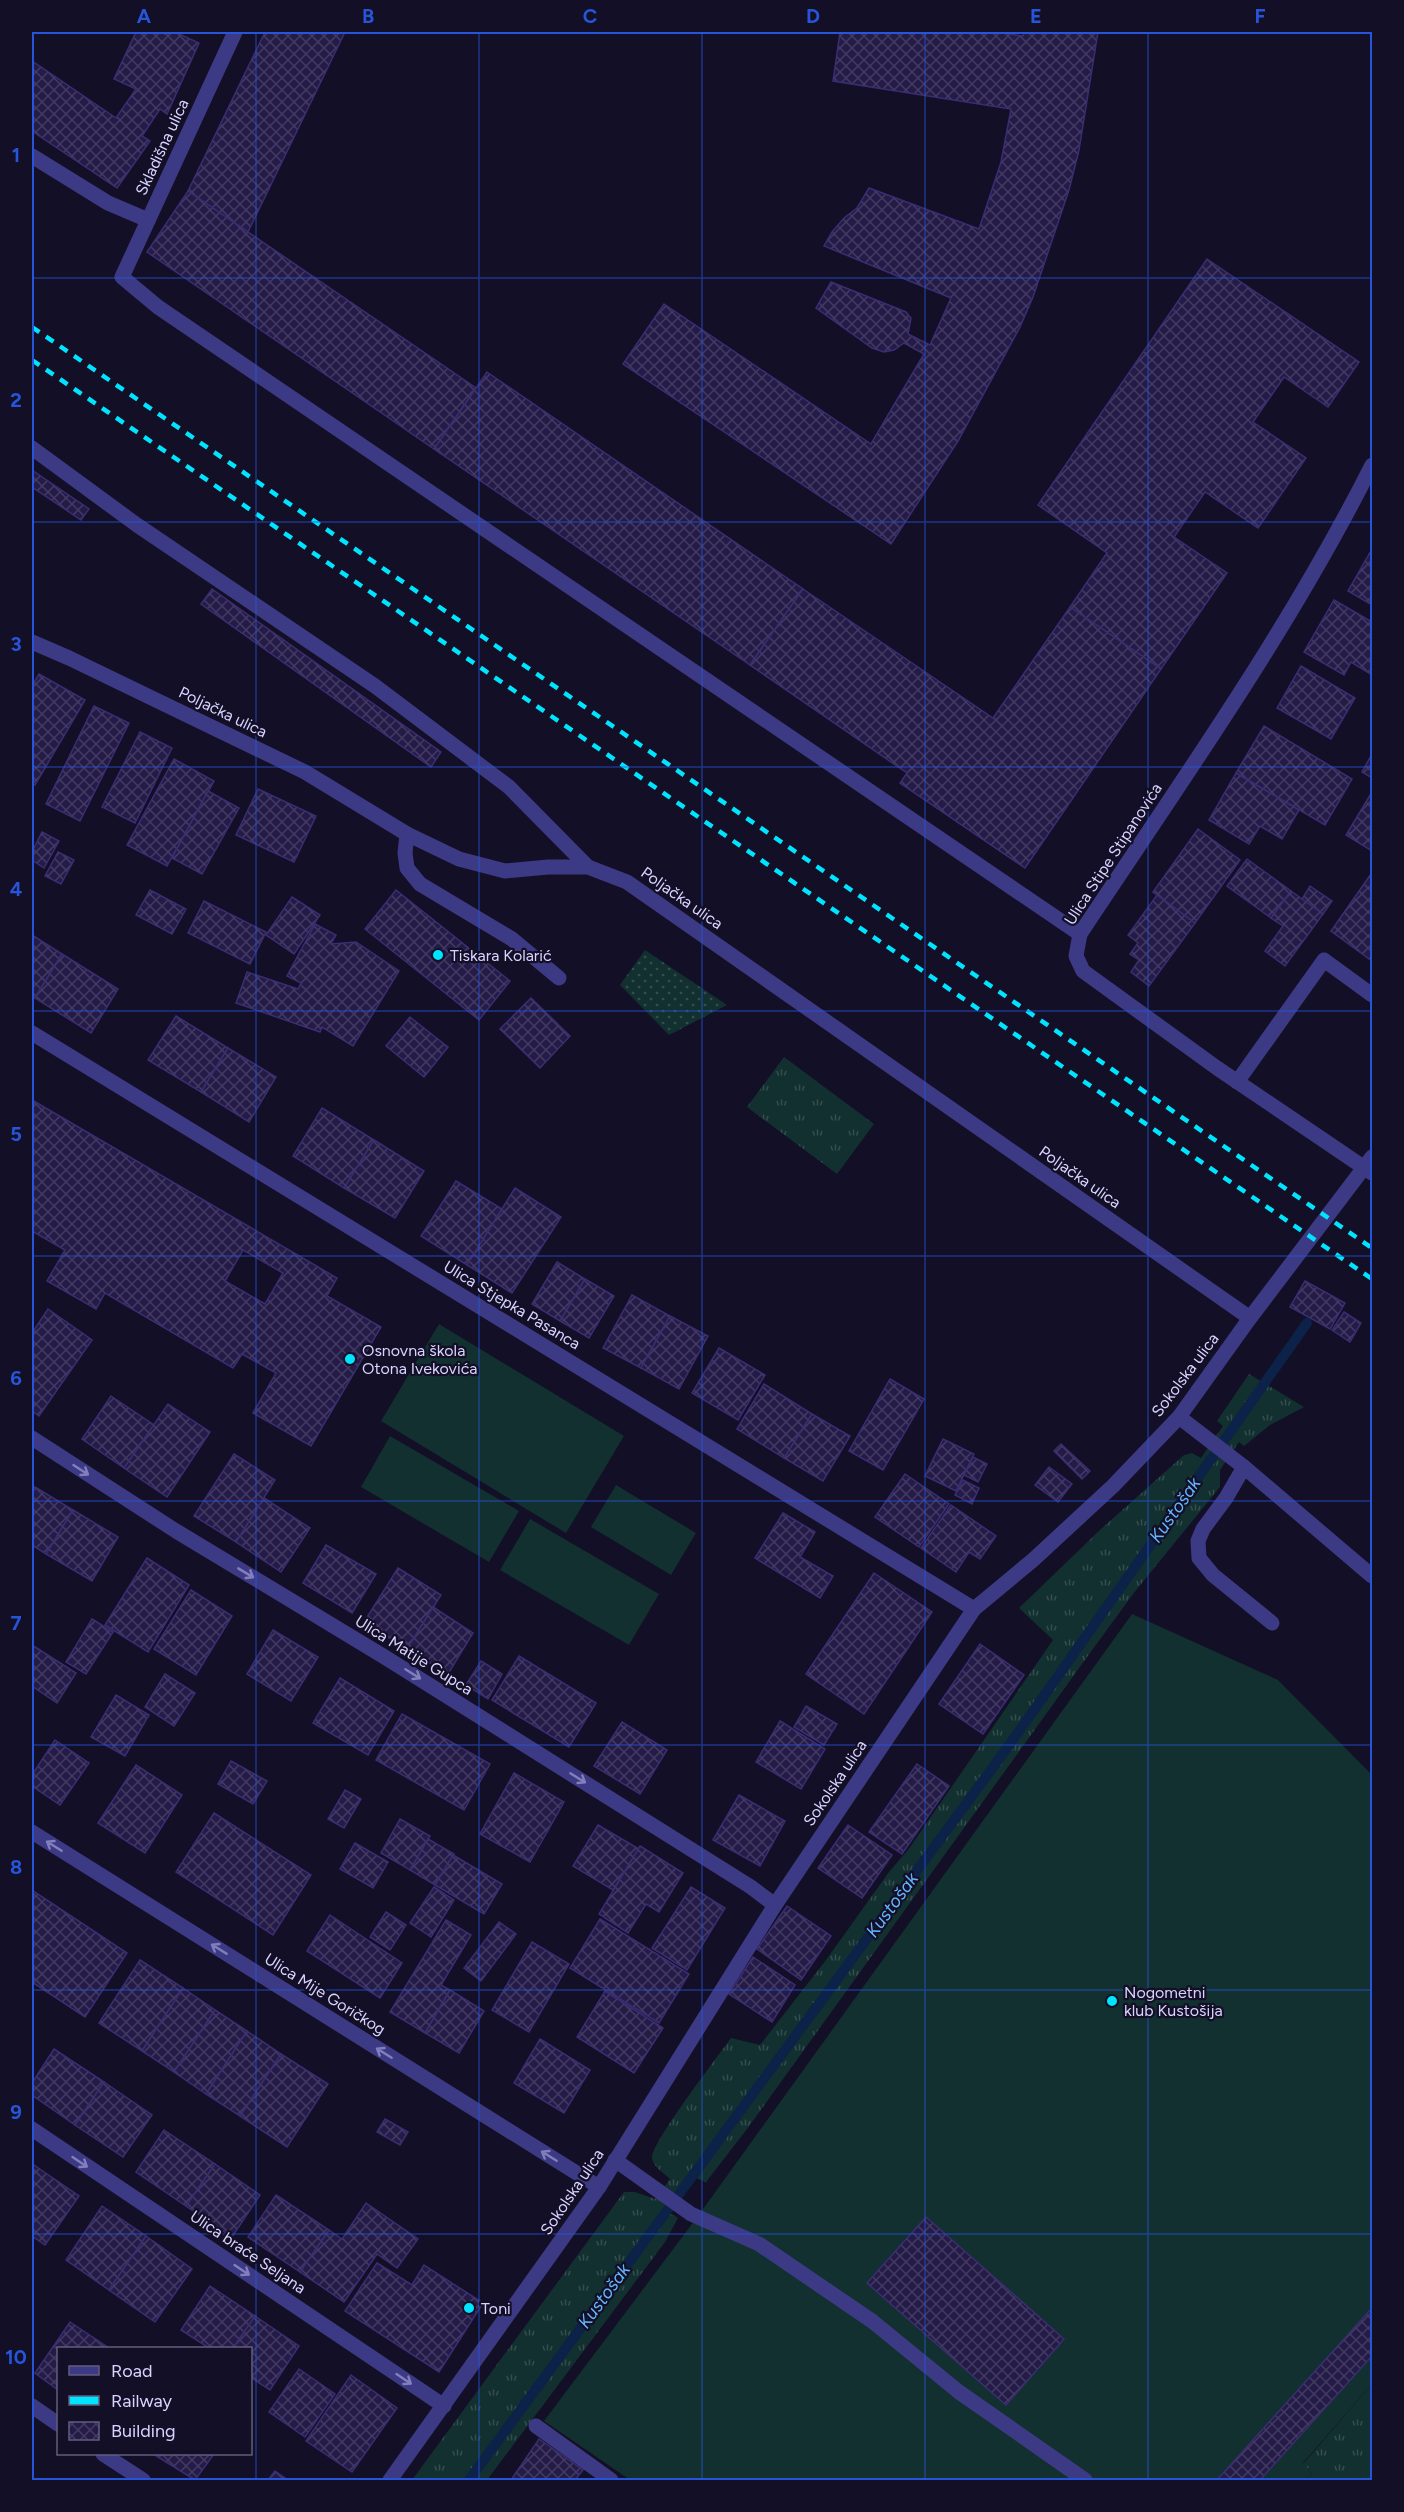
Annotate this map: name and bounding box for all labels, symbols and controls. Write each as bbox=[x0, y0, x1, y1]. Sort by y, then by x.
text: A bbox=[137, 4, 152, 28]
text: B bbox=[362, 4, 374, 28]
text: C bbox=[583, 4, 597, 28]
text: D bbox=[806, 4, 820, 28]
text: E bbox=[1030, 4, 1042, 28]
text: F bbox=[1254, 4, 1266, 28]
street label: Skladišna ulica bbox=[131, 96, 193, 198]
text: 1 bbox=[12, 143, 20, 167]
text: 2 bbox=[10, 388, 22, 412]
text: 3 bbox=[10, 632, 22, 656]
street label: Poljačka ulica bbox=[176, 682, 270, 742]
street label: Ulica Stipe Stipanovića bbox=[1060, 780, 1166, 928]
street label: Poljačka ulica bbox=[637, 863, 727, 933]
text: 4 bbox=[10, 877, 23, 901]
place label: Tiskara Kolarić bbox=[450, 946, 552, 965]
marker: Tiskara Kolarić bbox=[431, 948, 445, 962]
text: 5 bbox=[10, 1122, 22, 1146]
street label: Poljačka ulica bbox=[1035, 1142, 1125, 1212]
street label: Ulica Stjepka Pasanca bbox=[440, 1257, 584, 1353]
street label: Sokolska ulica bbox=[1147, 1330, 1223, 1420]
place label: Osnovna škola Otona Ivekovića bbox=[362, 1341, 477, 1378]
marker: Osnovna škola Otona Ivekovića bbox=[343, 1352, 357, 1366]
text: 6 bbox=[10, 1366, 22, 1390]
one-way arrow bbox=[72, 1464, 88, 1476]
water label: Kustošak bbox=[1145, 1472, 1206, 1547]
one-way arrow bbox=[237, 1568, 254, 1580]
text: 7 bbox=[10, 1611, 22, 1635]
street label: Ulica Matije Gupca bbox=[352, 1611, 476, 1699]
one-way arrow bbox=[404, 1669, 421, 1681]
street label: Sokolska ulica bbox=[799, 1736, 871, 1830]
one-way arrow bbox=[569, 1773, 586, 1785]
one-way arrow bbox=[45, 1839, 62, 1852]
text: 8 bbox=[10, 1855, 22, 1879]
water label: Kustošak bbox=[861, 1867, 924, 1942]
one-way arrow bbox=[211, 1943, 228, 1955]
street label: Ulica Mije Goričkog bbox=[261, 1949, 389, 2039]
place label: Nogometni klub Kustošija bbox=[1124, 1983, 1223, 2020]
marker: Nogometni klub Kustošija bbox=[1105, 1994, 1119, 2008]
one-way arrow bbox=[376, 2046, 393, 2058]
text: 9 bbox=[10, 2100, 22, 2124]
street label: Sokolska ulica bbox=[536, 2145, 608, 2239]
one-way arrow bbox=[541, 2150, 558, 2162]
one-way arrow bbox=[71, 2156, 88, 2168]
street label: Ulica braće Seljana bbox=[187, 2206, 309, 2298]
water label: Kustošak bbox=[573, 2258, 636, 2333]
one-way arrow bbox=[233, 2264, 250, 2276]
place label: Toni bbox=[481, 2299, 511, 2318]
marker: Toni bbox=[462, 2301, 476, 2315]
text: 10 bbox=[5, 2345, 27, 2369]
legend bbox=[57, 2347, 252, 2455]
text: Road bbox=[111, 2360, 152, 2382]
one-way arrow bbox=[395, 2373, 412, 2385]
text: Railway bbox=[111, 2390, 173, 2412]
text: Building bbox=[111, 2420, 176, 2442]

